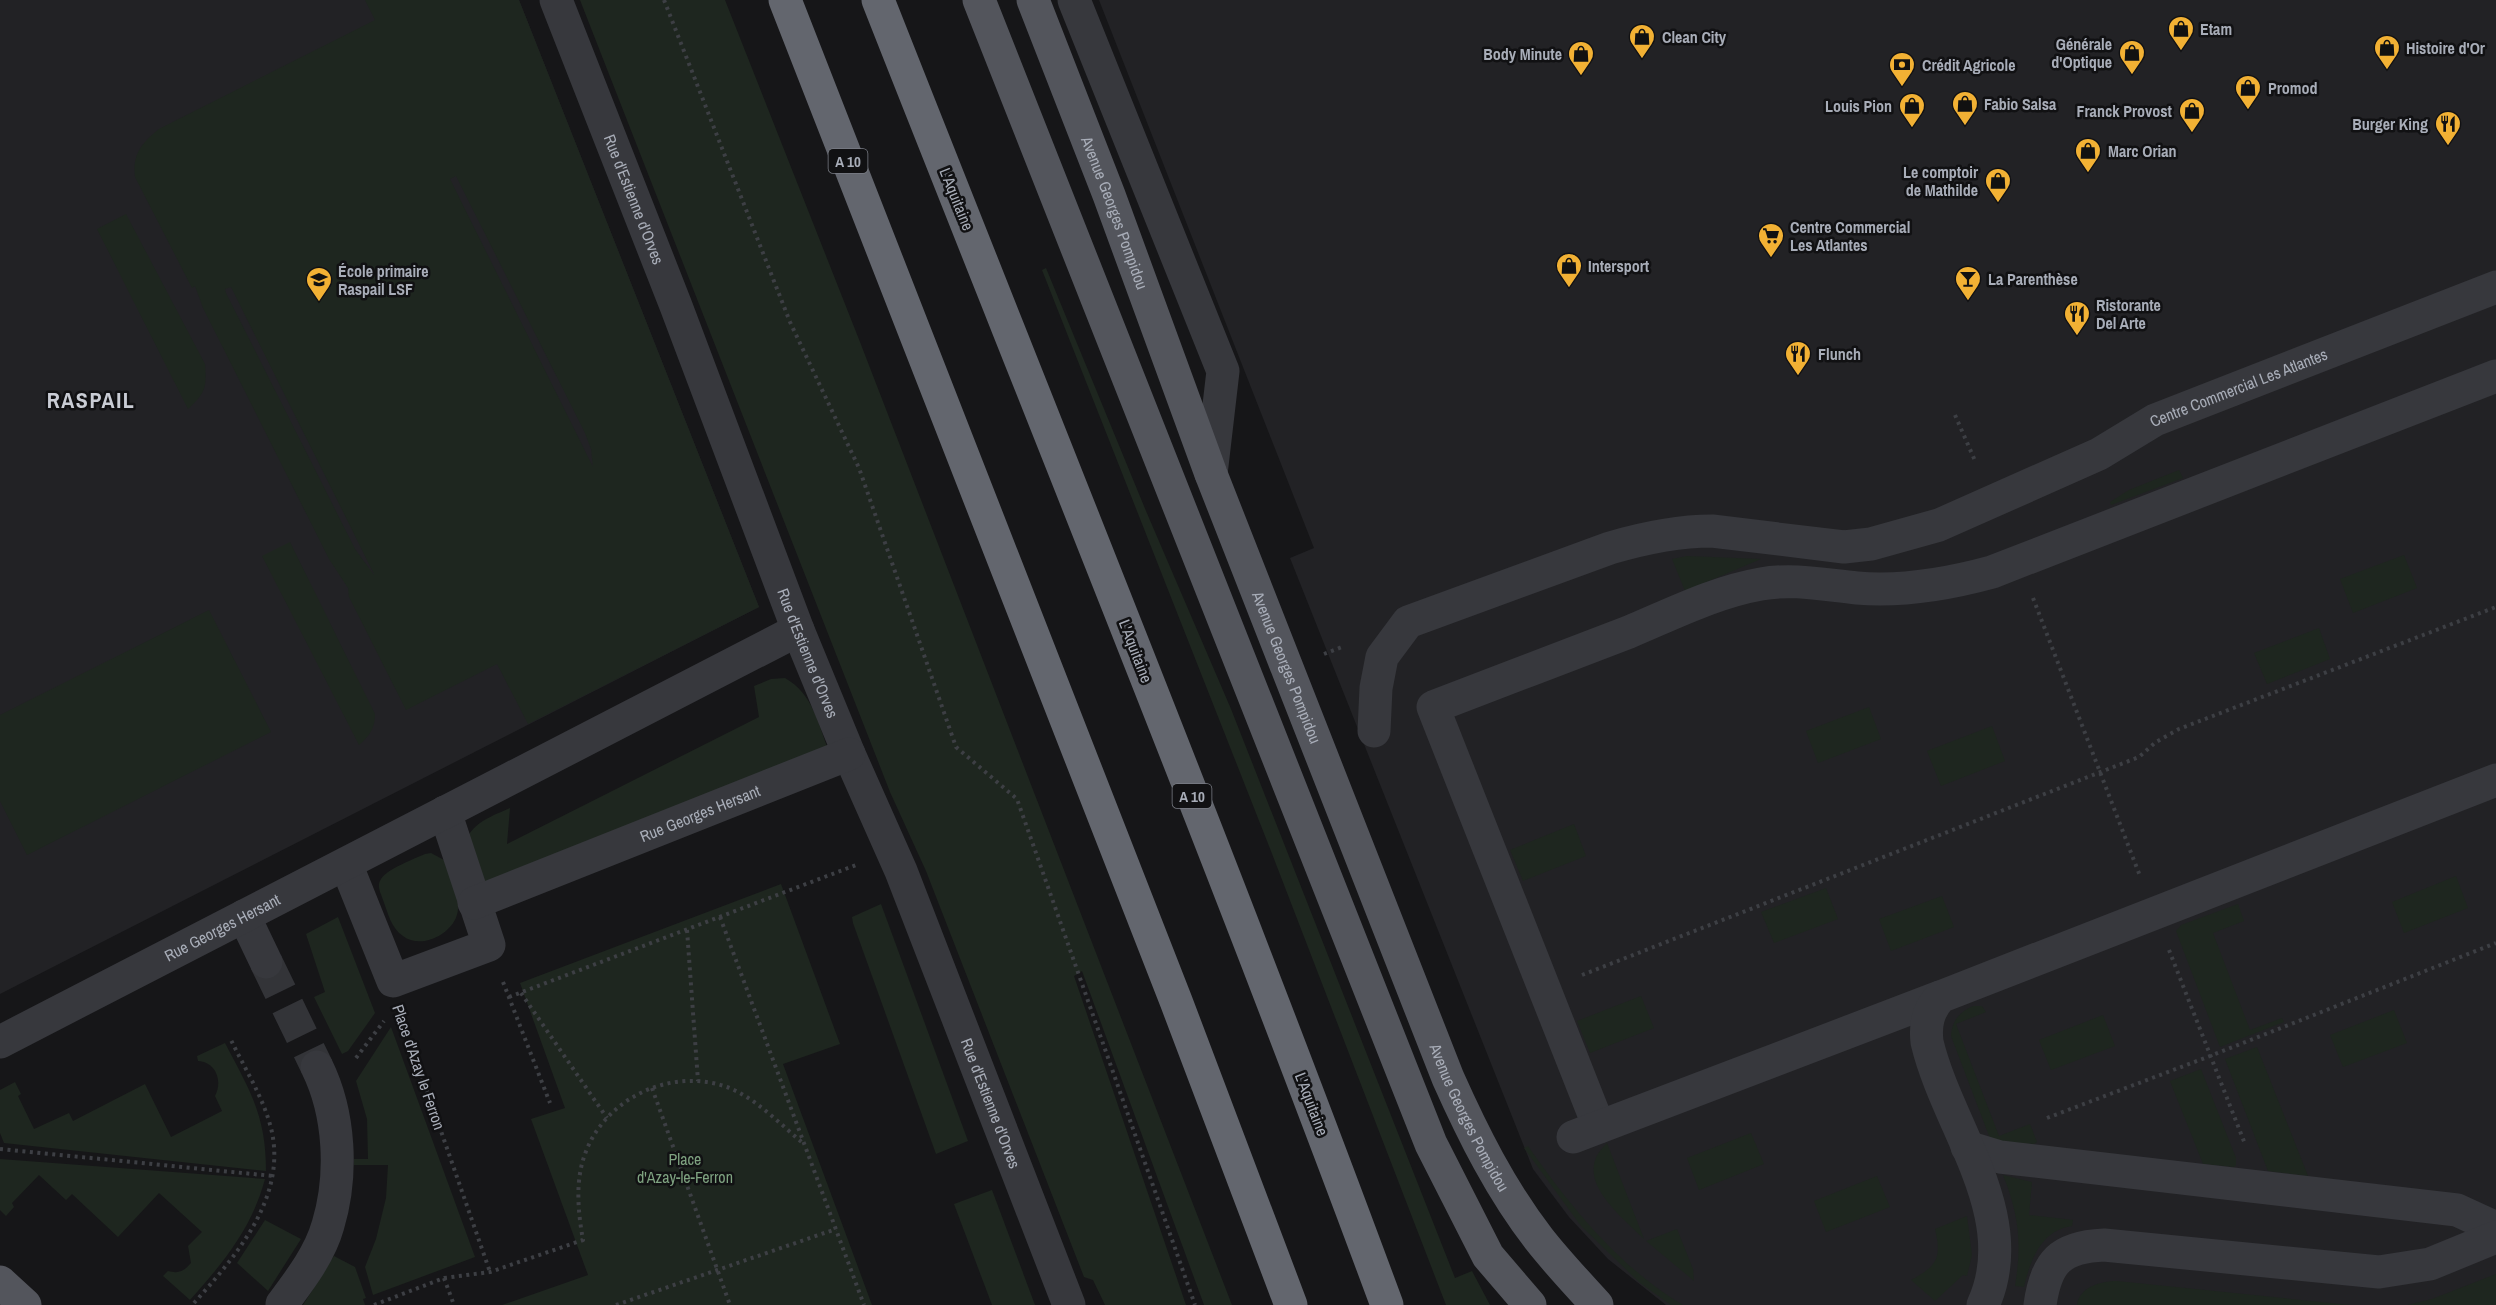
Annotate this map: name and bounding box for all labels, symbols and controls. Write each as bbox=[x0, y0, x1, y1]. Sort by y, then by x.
shop icon: Etam bbox=[2166, 14, 2196, 52]
place label: Etam bbox=[2200, 18, 2232, 40]
shop icon: Clean City bbox=[1627, 22, 1657, 60]
place label: Clean City bbox=[1662, 26, 1727, 48]
place label: Générale d'Optique bbox=[2051, 33, 2112, 73]
shop icon: Histoire d'Or bbox=[2372, 33, 2402, 71]
place label: Histoire d'Or bbox=[2406, 37, 2486, 59]
shop icon: Générale d'Optique bbox=[2117, 38, 2147, 76]
shop icon: Body Minute bbox=[1566, 39, 1596, 77]
place label: Body Minute bbox=[1483, 43, 1562, 65]
bank icon: Crédit Agricole bbox=[1887, 50, 1917, 88]
place label: Crédit Agricole bbox=[1922, 54, 2016, 76]
shop icon: Promod bbox=[2233, 73, 2263, 111]
place label: Promod bbox=[2268, 77, 2318, 99]
shop icon: Fabio Salsa bbox=[1950, 89, 1980, 127]
shop icon: Louis Pion bbox=[1897, 91, 1927, 129]
place label: Fabio Salsa bbox=[1984, 93, 2057, 115]
place label: Louis Pion bbox=[1825, 95, 1892, 117]
shop icon: Franck Provost bbox=[2177, 96, 2207, 134]
place label: Franck Provost bbox=[2076, 100, 2173, 122]
restaurant icon: Burger King bbox=[2433, 109, 2463, 147]
place label: Burger King bbox=[2352, 113, 2428, 135]
street label: Rue d'Estienne d'Orves bbox=[599, 131, 670, 267]
street label: Avenue Georges Pompidou bbox=[1076, 132, 1154, 292]
shop icon: Marc Orian bbox=[2073, 136, 2103, 174]
place label: Marc Orian bbox=[2108, 140, 2177, 162]
road number: A 10 bbox=[828, 149, 868, 173]
place label: Le comptoir de Mathilde bbox=[1903, 161, 1979, 201]
street label: L'Aquitaine bbox=[934, 164, 980, 234]
shop icon: Le comptoir de Mathilde bbox=[1983, 166, 2013, 204]
place label: Centre Commercial Les Atlantes bbox=[1790, 216, 1910, 256]
supermarket icon: Centre Commercial Les Atlantes bbox=[1756, 221, 1786, 259]
shop icon: Intersport bbox=[1554, 251, 1584, 289]
place label: Intersport bbox=[1588, 255, 1650, 277]
place label: École primaire Raspail LSF bbox=[338, 260, 428, 300]
bar icon: La Parenthèse bbox=[1953, 264, 1983, 302]
school or university icon: École primaire Raspail LSF bbox=[304, 265, 334, 303]
place label: La Parenthèse bbox=[1988, 268, 2078, 290]
place label: Ristorante Del Arte bbox=[2096, 294, 2161, 334]
restaurant icon: Ristorante Del Arte bbox=[2062, 299, 2092, 337]
restaurant icon: Flunch bbox=[1783, 339, 1813, 377]
place label: Flunch bbox=[1818, 343, 1861, 365]
street label: Centre Commercial Les Atlantes bbox=[2145, 343, 2331, 432]
district label: RASPAIL bbox=[47, 385, 135, 415]
street label: Rue d'Estienne d'Orves bbox=[772, 585, 844, 721]
street label: Avenue Georges Pompidou bbox=[1247, 587, 1327, 747]
street label: L'Aquitaine bbox=[1114, 616, 1158, 686]
street label: Rue Georges Hersant bbox=[636, 779, 764, 847]
road number: A 10 bbox=[1172, 784, 1212, 808]
street label: Rue Georges Hersant bbox=[160, 888, 284, 966]
street label: Place d'Azay le Ferron bbox=[387, 1002, 451, 1132]
street label: Rue d'Estienne d'Orves bbox=[956, 1035, 1026, 1171]
street label: Avenue Georges Pompidou bbox=[1424, 1039, 1515, 1196]
street label: L'Aquitaine bbox=[1290, 1069, 1334, 1139]
park label: Place d'Azay-le-Ferron bbox=[637, 1148, 733, 1188]

